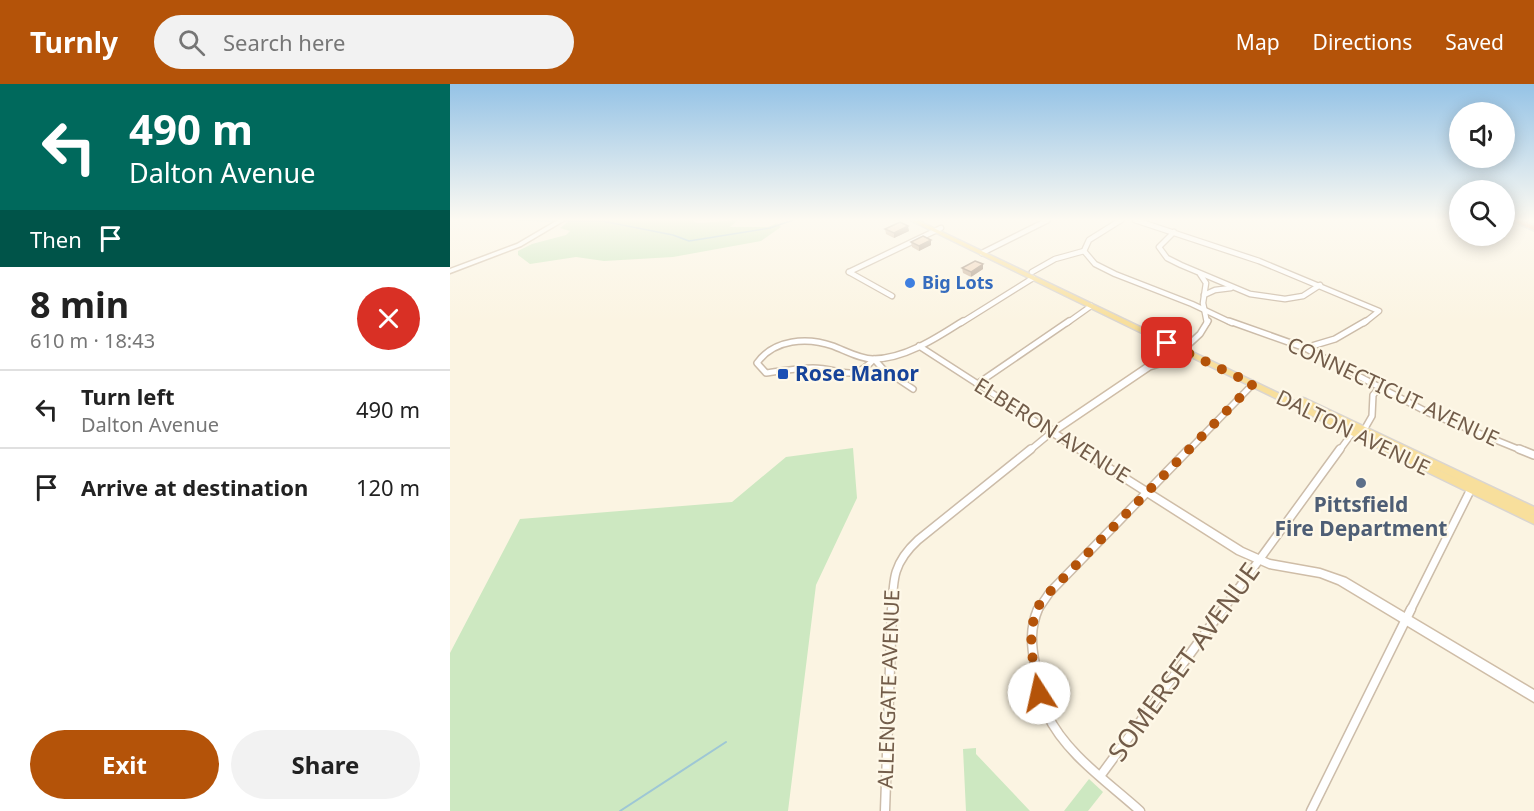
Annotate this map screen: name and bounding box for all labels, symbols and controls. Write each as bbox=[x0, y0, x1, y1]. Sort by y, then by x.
search box bbox=[154, 15, 574, 69]
text: Turnly bbox=[30, 23, 118, 61]
icon: search bbox=[175, 26, 208, 59]
text: Search here bbox=[223, 27, 345, 57]
text: Map bbox=[1236, 28, 1280, 56]
text: Directions bbox=[1313, 28, 1412, 56]
text: Saved bbox=[1445, 28, 1504, 56]
text: 490 m bbox=[129, 100, 253, 157]
map controls bbox=[1449, 102, 1515, 246]
button: sound bbox=[1449, 102, 1515, 168]
icon: left bbox=[30, 108, 108, 186]
text: Dalton Avenue bbox=[129, 154, 315, 191]
button: search bbox=[1449, 180, 1515, 246]
icon: arrive bbox=[94, 222, 127, 255]
text: Then bbox=[30, 224, 82, 254]
place label: Big Lots bbox=[922, 270, 994, 294]
marker: Big Lots bbox=[903, 276, 917, 290]
text: 8 min bbox=[30, 280, 129, 329]
button: close bbox=[357, 287, 420, 350]
pin bbox=[1141, 317, 1192, 368]
icon: arrive bbox=[1150, 326, 1183, 359]
text: 610 m · 18:43 bbox=[30, 327, 155, 354]
street label: CONNECTICUT AVENUE bbox=[1283, 330, 1504, 452]
place label: Rose Manor bbox=[795, 359, 920, 387]
marker: Rose Manor bbox=[776, 367, 790, 381]
street label: ELBERON AVENUE bbox=[969, 371, 1136, 489]
text: Turn left bbox=[81, 381, 175, 411]
street label: DALTON AVENUE bbox=[1272, 383, 1435, 481]
icon: left bbox=[30, 393, 63, 426]
text: 490 m bbox=[356, 394, 420, 424]
text: Dalton Avenue bbox=[81, 411, 219, 438]
icon: arrive bbox=[30, 471, 63, 504]
text: Arrive at destination bbox=[81, 472, 308, 502]
text: 120 m bbox=[356, 472, 420, 502]
marker: Pittsfield Fire Department bbox=[1354, 476, 1368, 490]
place label: Pittsfield Fire Department bbox=[1275, 490, 1447, 542]
street label: SOMERSET AVENUE bbox=[1099, 555, 1268, 768]
street label: ALLENGATE AVENUE bbox=[871, 589, 905, 789]
position arrow bbox=[1007, 661, 1071, 725]
button: Exit bbox=[30, 730, 219, 799]
button: Share bbox=[231, 730, 420, 799]

